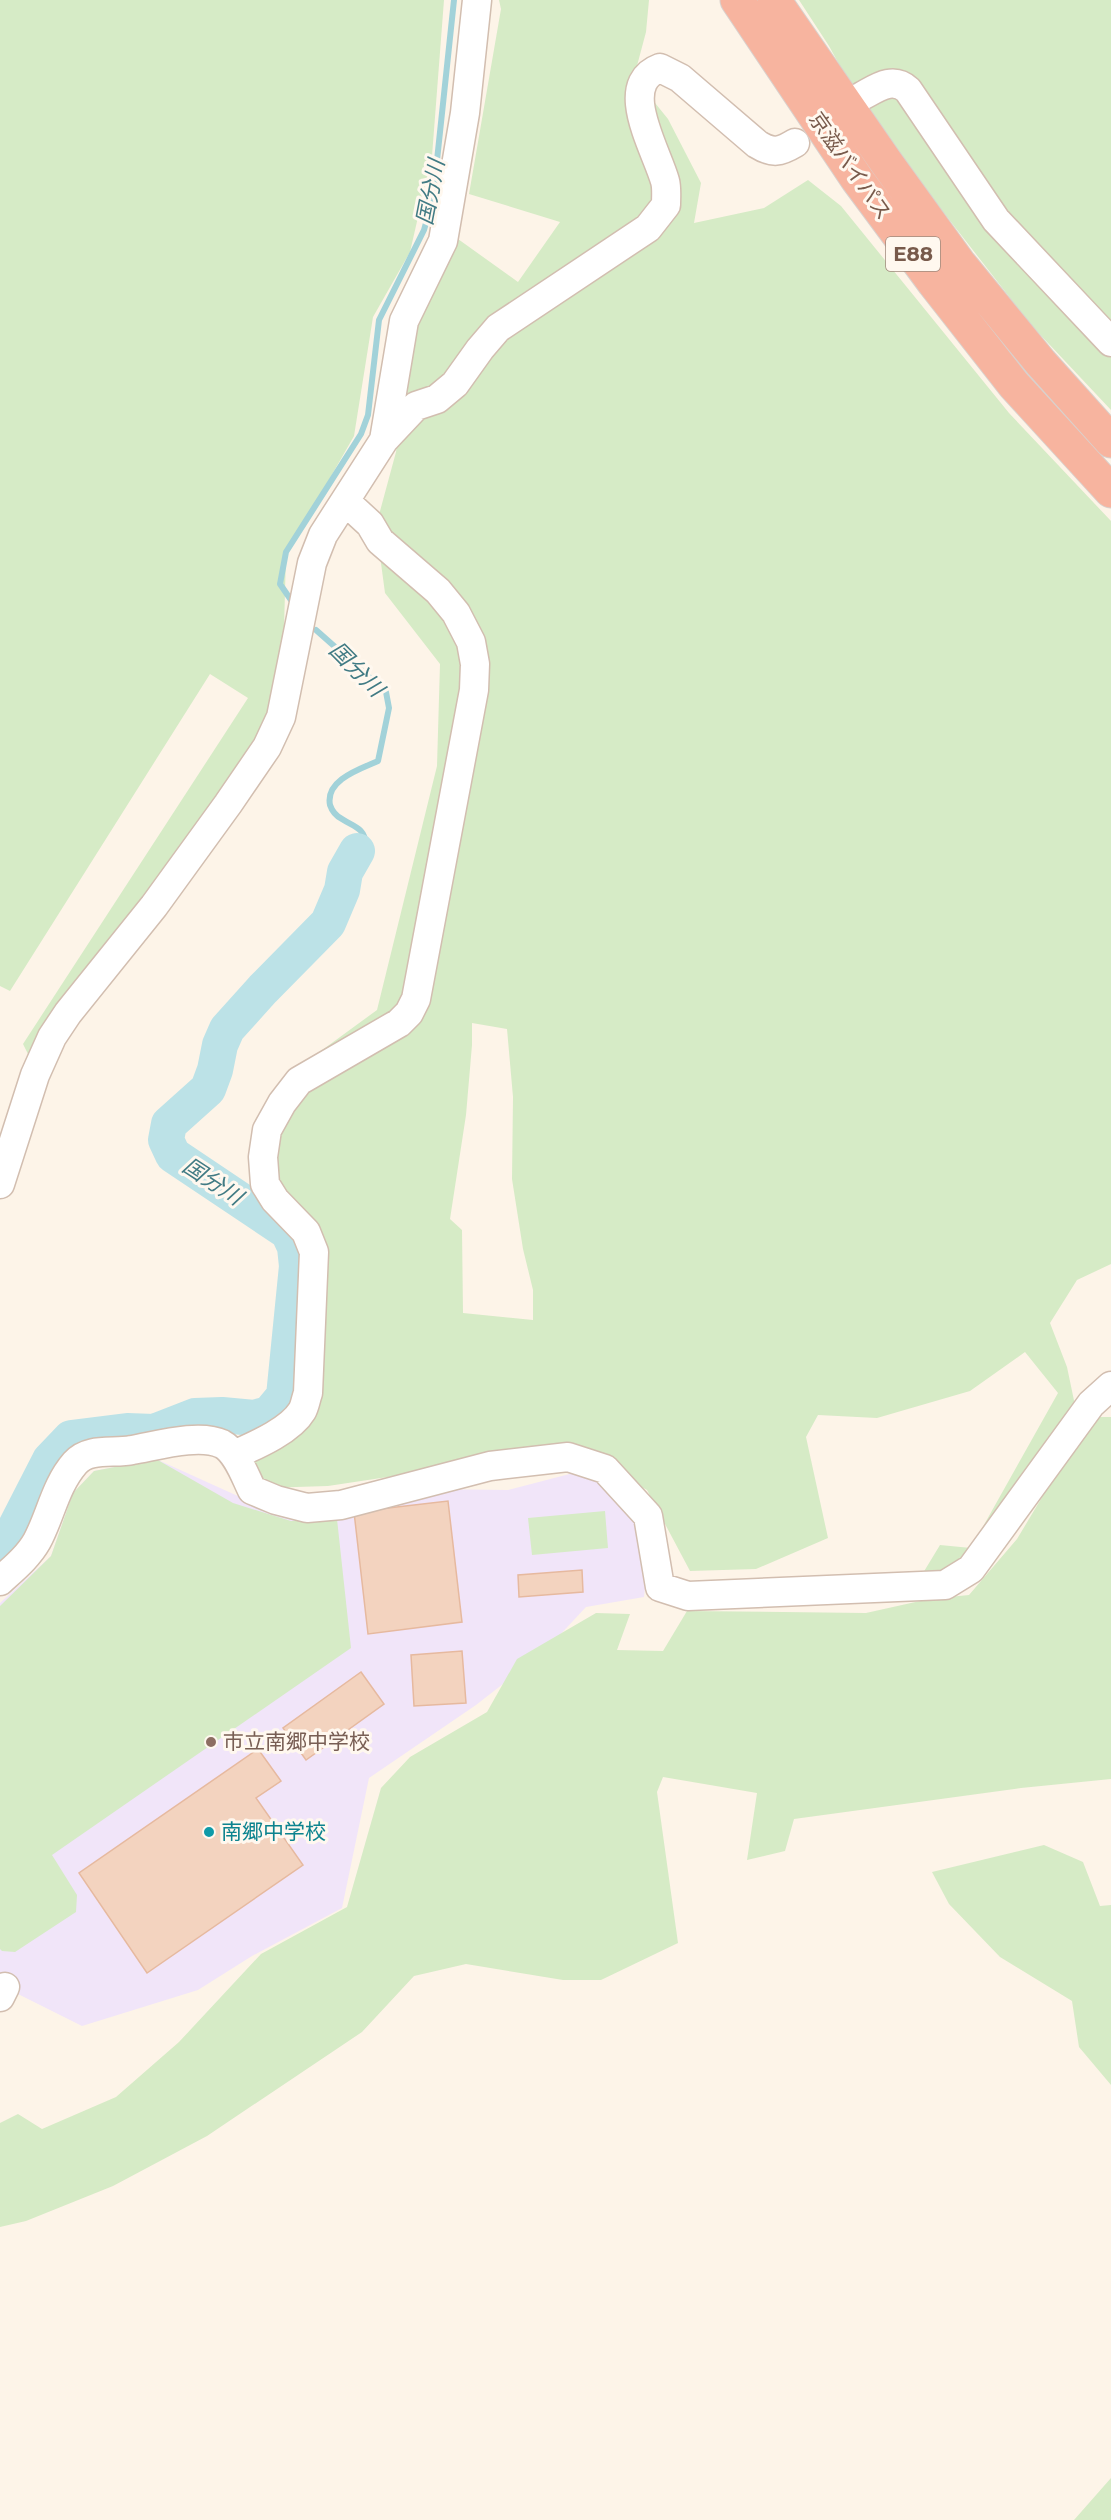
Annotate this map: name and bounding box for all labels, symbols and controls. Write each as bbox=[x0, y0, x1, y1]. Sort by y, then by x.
street label: 京滋バイパス bbox=[804, 107, 897, 224]
water label: 国分川 bbox=[411, 155, 450, 227]
road number: E88 bbox=[886, 237, 940, 271]
water label: 国分川 bbox=[324, 636, 391, 704]
water label: 国分川 bbox=[178, 1152, 249, 1212]
place label: 市立南郷中学校 bbox=[223, 1729, 370, 1754]
marker: 市立南郷中学校 bbox=[204, 1735, 218, 1749]
place label: 南郷中学校 bbox=[221, 1819, 326, 1844]
marker: 南郷中学校 bbox=[202, 1825, 216, 1839]

